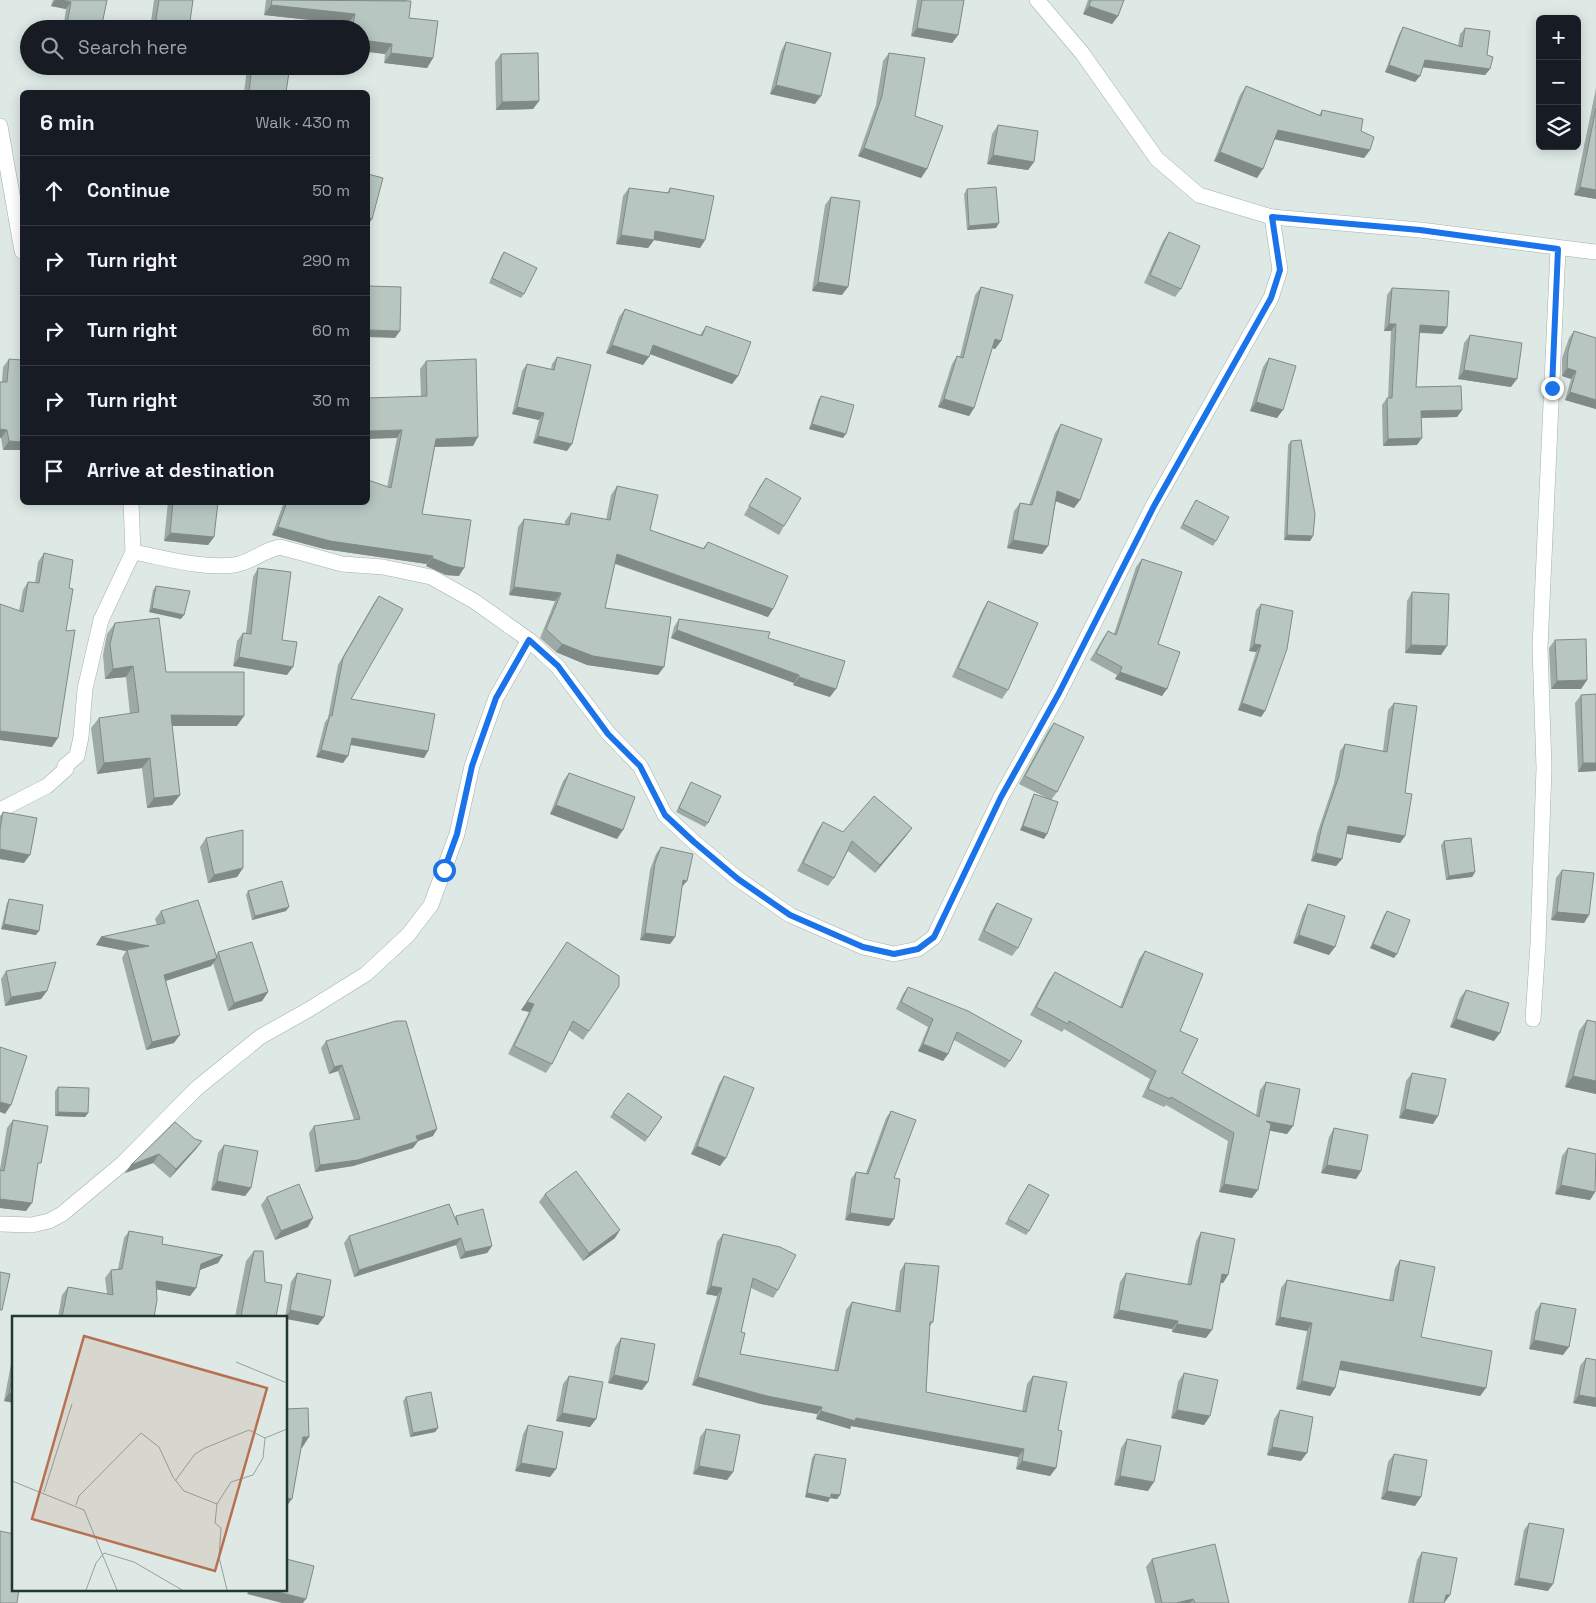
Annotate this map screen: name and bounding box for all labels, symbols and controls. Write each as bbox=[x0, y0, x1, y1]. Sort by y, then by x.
map controls bbox=[1536, 15, 1581, 150]
button: + bbox=[1536, 15, 1581, 60]
search box bbox=[20, 20, 370, 75]
icon: search bbox=[38, 34, 66, 62]
text: Search here bbox=[78, 35, 188, 60]
button: − bbox=[1536, 60, 1581, 105]
button: layers bbox=[1536, 105, 1581, 150]
text: 6 min bbox=[40, 109, 95, 136]
text: Walk · 430 m bbox=[255, 112, 350, 133]
icon: ahead bbox=[40, 177, 68, 205]
text: Continue bbox=[87, 178, 170, 203]
text: 50 m bbox=[312, 180, 350, 201]
icon: right bbox=[40, 247, 68, 275]
text: Turn right bbox=[87, 248, 177, 273]
text: 290 m bbox=[302, 250, 350, 271]
icon: right bbox=[40, 317, 68, 345]
text: Turn right bbox=[87, 318, 177, 343]
text: 60 m bbox=[312, 320, 350, 341]
route end bbox=[1541, 377, 1564, 400]
icon: right bbox=[40, 387, 68, 415]
text: Turn right bbox=[87, 388, 177, 413]
text: 30 m bbox=[312, 390, 350, 411]
icon: arrive bbox=[40, 457, 68, 485]
text: Arrive at destination bbox=[87, 458, 275, 483]
route start bbox=[433, 859, 456, 882]
inset map bbox=[12, 1316, 288, 1590]

